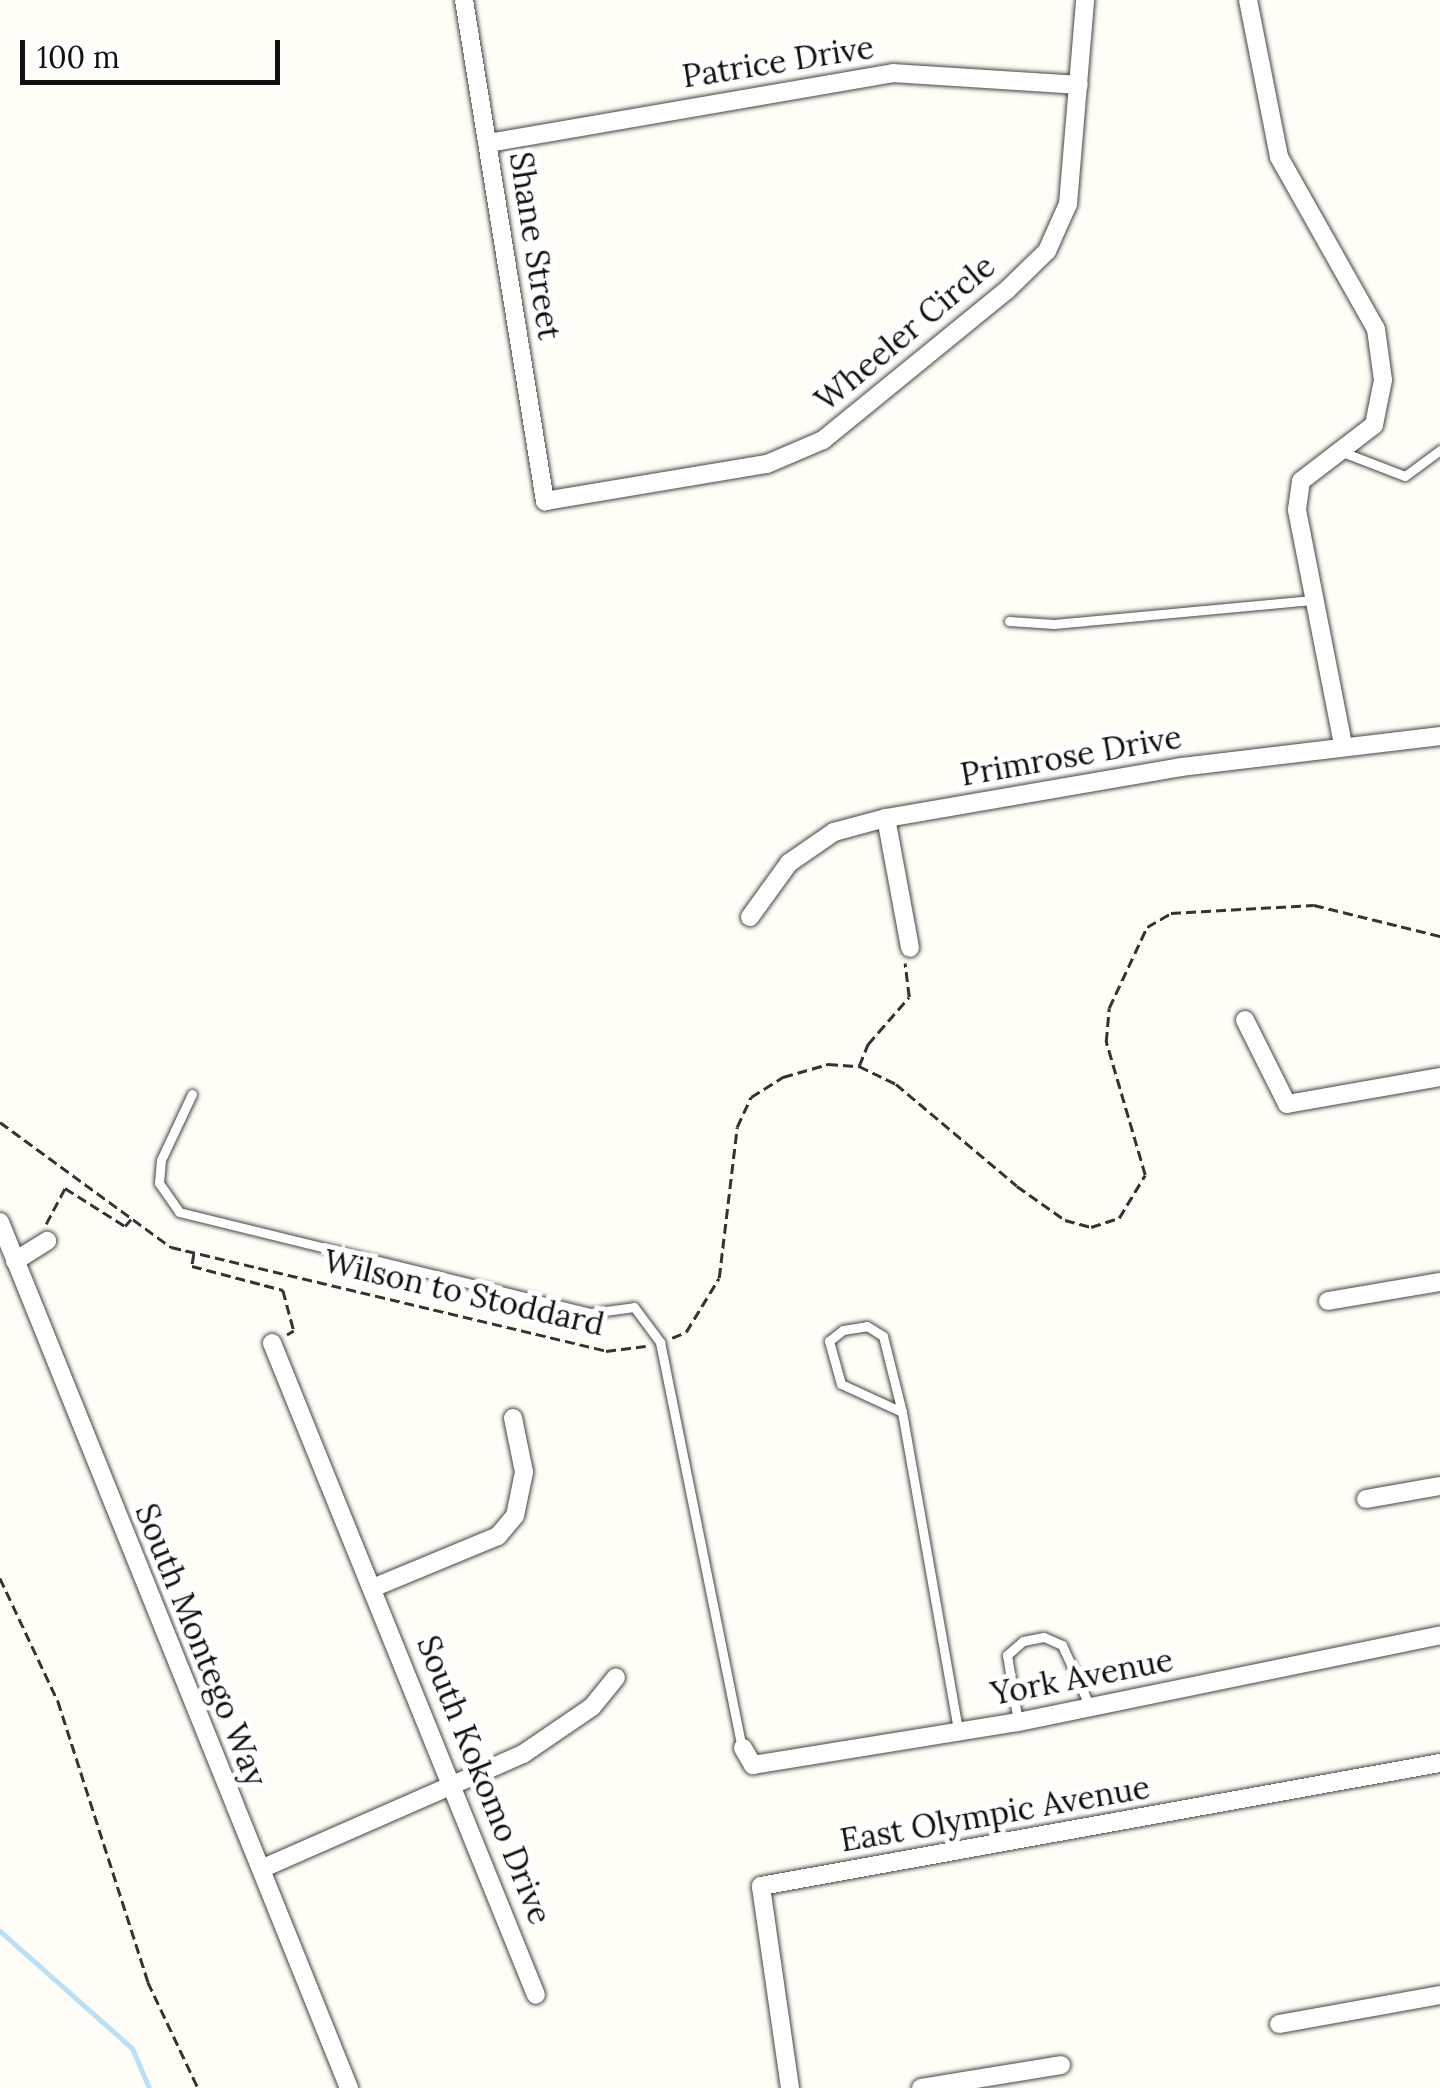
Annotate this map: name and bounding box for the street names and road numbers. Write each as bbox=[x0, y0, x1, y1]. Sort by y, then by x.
street label: Patrice Drive bbox=[680, 28, 876, 96]
street label: Shane Street bbox=[501, 149, 569, 343]
street label: Wheeler Circle bbox=[807, 247, 1003, 419]
street label: Primrose Drive bbox=[957, 718, 1185, 794]
street label: Wilson to Stoddard bbox=[320, 1242, 608, 1344]
street label: South Montego Way bbox=[127, 1498, 275, 1792]
street label: South Kokomo Drive bbox=[409, 1630, 559, 1930]
street label: York Avenue bbox=[988, 1641, 1176, 1713]
street label: East Olympic Avenue bbox=[837, 1768, 1153, 1860]

